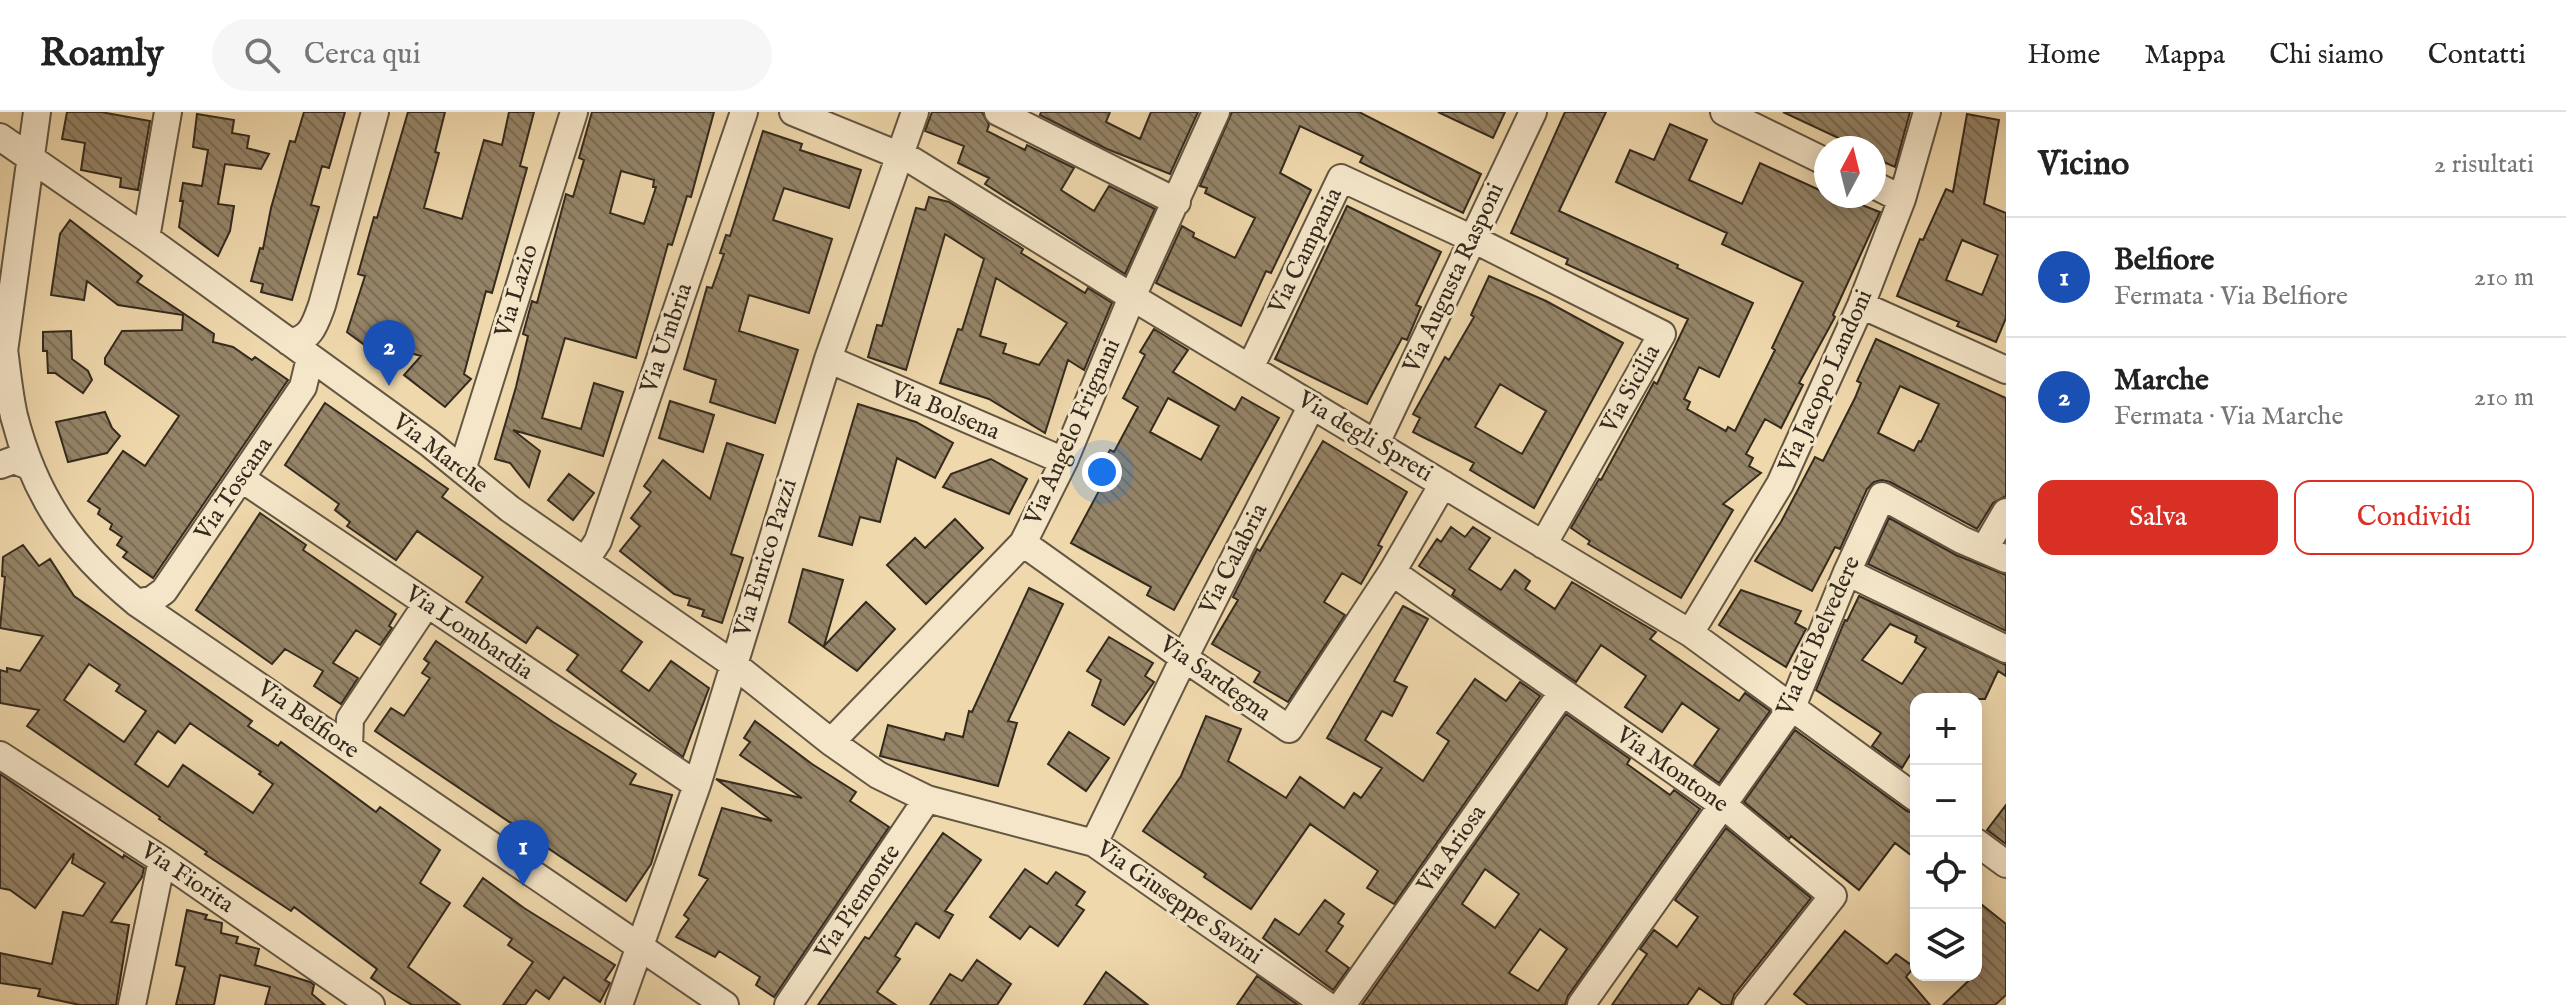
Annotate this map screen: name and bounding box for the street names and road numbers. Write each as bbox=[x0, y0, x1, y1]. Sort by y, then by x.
street label: Via Augusta Rasponi bbox=[1396, 178, 1512, 379]
street label: Via Campania bbox=[1262, 182, 1350, 320]
street label: Via Lazio bbox=[488, 241, 546, 342]
street label: Via Umbria bbox=[633, 278, 700, 398]
street label: Via Jacopo Landoni bbox=[1771, 285, 1880, 478]
street label: Via Angelo Frignani bbox=[1018, 334, 1128, 531]
street label: Via Sicilia bbox=[1594, 339, 1668, 440]
street label: Via Bolsena bbox=[885, 374, 1005, 448]
street label: Via degli Spreti bbox=[1291, 384, 1438, 490]
street label: Via Marche bbox=[385, 406, 494, 501]
street label: Via Toscana bbox=[188, 431, 280, 548]
street label: Via Enrico Pazzi bbox=[727, 475, 805, 642]
street label: Via Calabria bbox=[1192, 498, 1275, 621]
street label: Via del Belvedere bbox=[1770, 551, 1868, 722]
street label: Via Lombardia bbox=[398, 578, 540, 688]
street label: Via Sardegna bbox=[1152, 629, 1277, 729]
street label: Via Belfiore bbox=[250, 673, 365, 767]
street label: Via Montone bbox=[1609, 719, 1734, 820]
street label: Via Ariosa bbox=[1410, 798, 1494, 900]
street label: Via Giuseppe Savini bbox=[1089, 834, 1268, 972]
street label: Via Fiorita bbox=[134, 835, 240, 921]
street label: Via Piemonte bbox=[808, 839, 908, 966]

